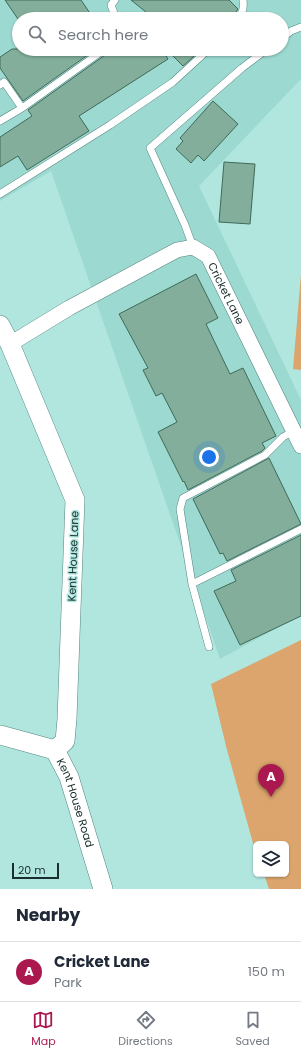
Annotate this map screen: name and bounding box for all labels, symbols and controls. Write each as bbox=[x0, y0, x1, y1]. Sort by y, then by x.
search box bbox=[12, 12, 289, 56]
icon: search bbox=[26, 23, 48, 45]
text: Search here bbox=[58, 24, 148, 45]
street label: Cricket Lane bbox=[204, 259, 248, 327]
your location bbox=[199, 447, 219, 467]
street label: Kent House Lane bbox=[63, 510, 83, 602]
street label: Kent House Road bbox=[53, 756, 98, 849]
pin: A bbox=[258, 764, 284, 797]
map controls bbox=[253, 841, 289, 877]
button: layers bbox=[253, 841, 289, 877]
scale bar bbox=[12, 861, 59, 880]
text: 20 m bbox=[18, 862, 46, 878]
text: Nearby bbox=[16, 903, 80, 927]
text: Cricket Lane bbox=[54, 951, 150, 972]
text: A bbox=[24, 962, 34, 981]
text: 150 m bbox=[248, 962, 285, 981]
text: Park bbox=[54, 973, 82, 992]
tab: Map bbox=[31, 1009, 56, 1050]
tab: Directions bbox=[118, 1009, 173, 1050]
tab: Saved bbox=[235, 1009, 270, 1050]

